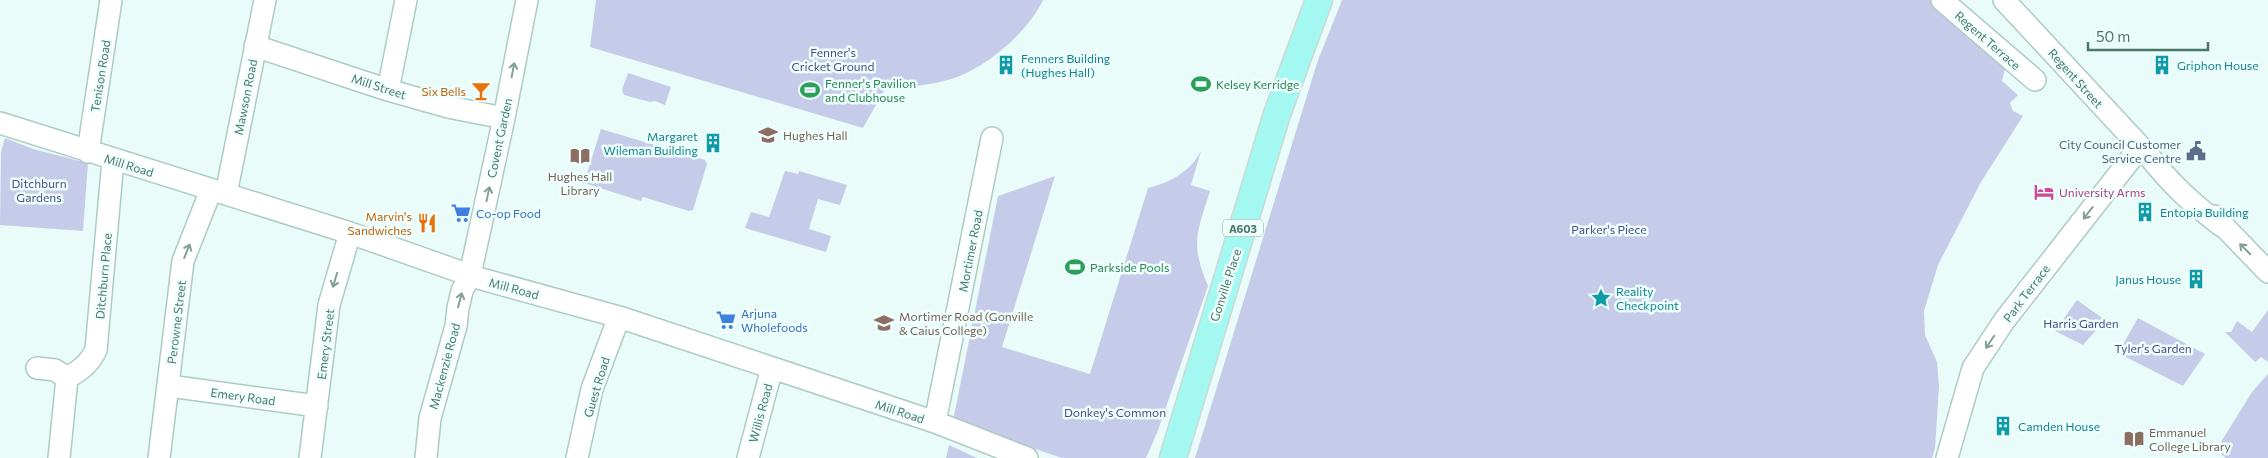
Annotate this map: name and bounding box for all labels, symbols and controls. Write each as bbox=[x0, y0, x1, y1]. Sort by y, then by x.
street label: Regent Terrace bbox=[1953, 8, 2023, 72]
scale bar bbox=[2088, 20, 2208, 52]
text: 50 m bbox=[2096, 27, 2130, 45]
street label: Tenison Road bbox=[87, 39, 113, 113]
park label: Fenner's Cricket Ground bbox=[792, 45, 874, 73]
street label: Regent Street bbox=[2046, 46, 2106, 110]
place label: Fenners Building (Hughes Hall) bbox=[1021, 51, 1111, 79]
building icon: Fenners Building (Hughes Hall) bbox=[995, 54, 1017, 76]
building icon: Griphon House bbox=[2151, 54, 2173, 76]
street label: Mawson Road bbox=[231, 58, 259, 136]
place label: Griphon House bbox=[2177, 58, 2259, 72]
one-way arrow bbox=[509, 63, 519, 79]
street label: Mill Street bbox=[350, 71, 408, 101]
sports icon: Kelsey Kerridge bbox=[1190, 73, 1212, 95]
place label: Fenner's Pavilion and Clubhouse bbox=[825, 76, 916, 104]
place label: Kelsey Kerridge bbox=[1216, 77, 1299, 91]
sports icon: Fenner's Pavilion and Clubhouse bbox=[799, 79, 821, 101]
bar icon: Six Bells bbox=[470, 80, 492, 102]
place label: Six Bells bbox=[422, 84, 466, 98]
street label: Covent Garden bbox=[484, 97, 514, 179]
school or university icon: Hughes Hall bbox=[757, 124, 779, 146]
place label: Hughes Hall bbox=[783, 128, 848, 142]
place label: Margaret Wileman Building bbox=[603, 129, 698, 157]
building icon: Margaret Wileman Building bbox=[702, 132, 724, 154]
place label: City Council Customer Service Centre bbox=[2059, 137, 2181, 165]
public building icon: City Council Customer Service Centre bbox=[2185, 140, 2207, 162]
library icon: Hughes Hall Library bbox=[569, 145, 591, 167]
street label: Mill Road bbox=[103, 151, 155, 179]
place label: Hughes Hall Library bbox=[548, 169, 612, 197]
park label: Ditchburn Gardens bbox=[11, 176, 67, 204]
hotel icon: University Arms bbox=[2033, 181, 2055, 203]
place label: University Arms bbox=[2059, 185, 2146, 199]
one-way arrow bbox=[484, 186, 493, 202]
building icon: Entopia Building bbox=[2134, 201, 2156, 223]
supermarket icon: Co-op Food bbox=[450, 202, 472, 224]
place label: Entopia Building bbox=[2160, 205, 2249, 219]
place label: Co-op Food bbox=[476, 206, 541, 220]
one-way arrow bbox=[2082, 206, 2093, 219]
place label: Marvin's Sandwiches bbox=[348, 209, 412, 237]
street label: Mortimer Road bbox=[955, 209, 985, 293]
restaurant icon: Marvin's Sandwiches bbox=[416, 212, 438, 234]
road number: A603 bbox=[1223, 220, 1263, 237]
park label: Parker's Piece bbox=[1571, 222, 1647, 236]
street label: Ditchburn Place bbox=[92, 232, 114, 320]
one-way arrow bbox=[2239, 243, 2251, 255]
one-way arrow bbox=[183, 244, 193, 259]
street label: Gonville Place bbox=[1207, 247, 1243, 323]
sports icon: Parkside Pools bbox=[1064, 256, 1086, 278]
place label: Parkside Pools bbox=[1090, 260, 1169, 274]
street label: Park Terrace bbox=[2000, 261, 2052, 325]
building icon: Janus House bbox=[2185, 268, 2207, 290]
one-way arrow bbox=[330, 271, 340, 287]
place label: Janus House bbox=[2115, 272, 2181, 287]
street label: Mill Road bbox=[488, 275, 541, 301]
street label: Perowne Street bbox=[164, 279, 188, 365]
place label: Reality Checkpoint bbox=[1616, 284, 1679, 312]
place icon: Reality Checkpoint bbox=[1590, 287, 1612, 309]
one-way arrow bbox=[456, 292, 465, 308]
place label: Arjuna Wholefoods bbox=[741, 306, 808, 334]
street label: Emery Street bbox=[314, 308, 336, 380]
supermarket icon: Arjuna Wholefoods bbox=[715, 309, 737, 331]
place label: Mortimer Road (Gonville & Caius College) bbox=[899, 309, 1033, 337]
school or university icon: Mortimer Road (Gonville & Caius College) bbox=[873, 312, 895, 334]
park label: Harris Garden bbox=[2043, 316, 2119, 330]
street label: Mackenzie Road bbox=[426, 321, 462, 411]
one-way arrow bbox=[1985, 335, 1995, 349]
park label: Tyler's Garden bbox=[2114, 341, 2192, 355]
street label: Guest Road bbox=[580, 355, 612, 419]
street label: Willis Road bbox=[745, 382, 775, 444]
street label: Emery Road bbox=[210, 385, 276, 407]
street label: Mill Road bbox=[874, 396, 926, 426]
park label: Donkey's Common bbox=[1064, 405, 1166, 419]
building icon: Camden House bbox=[1992, 415, 2014, 437]
place label: Camden House bbox=[2018, 419, 2100, 433]
place label: Emmanuel College Library bbox=[2149, 425, 2231, 453]
library icon: Emmanuel College Library bbox=[2123, 428, 2145, 450]

